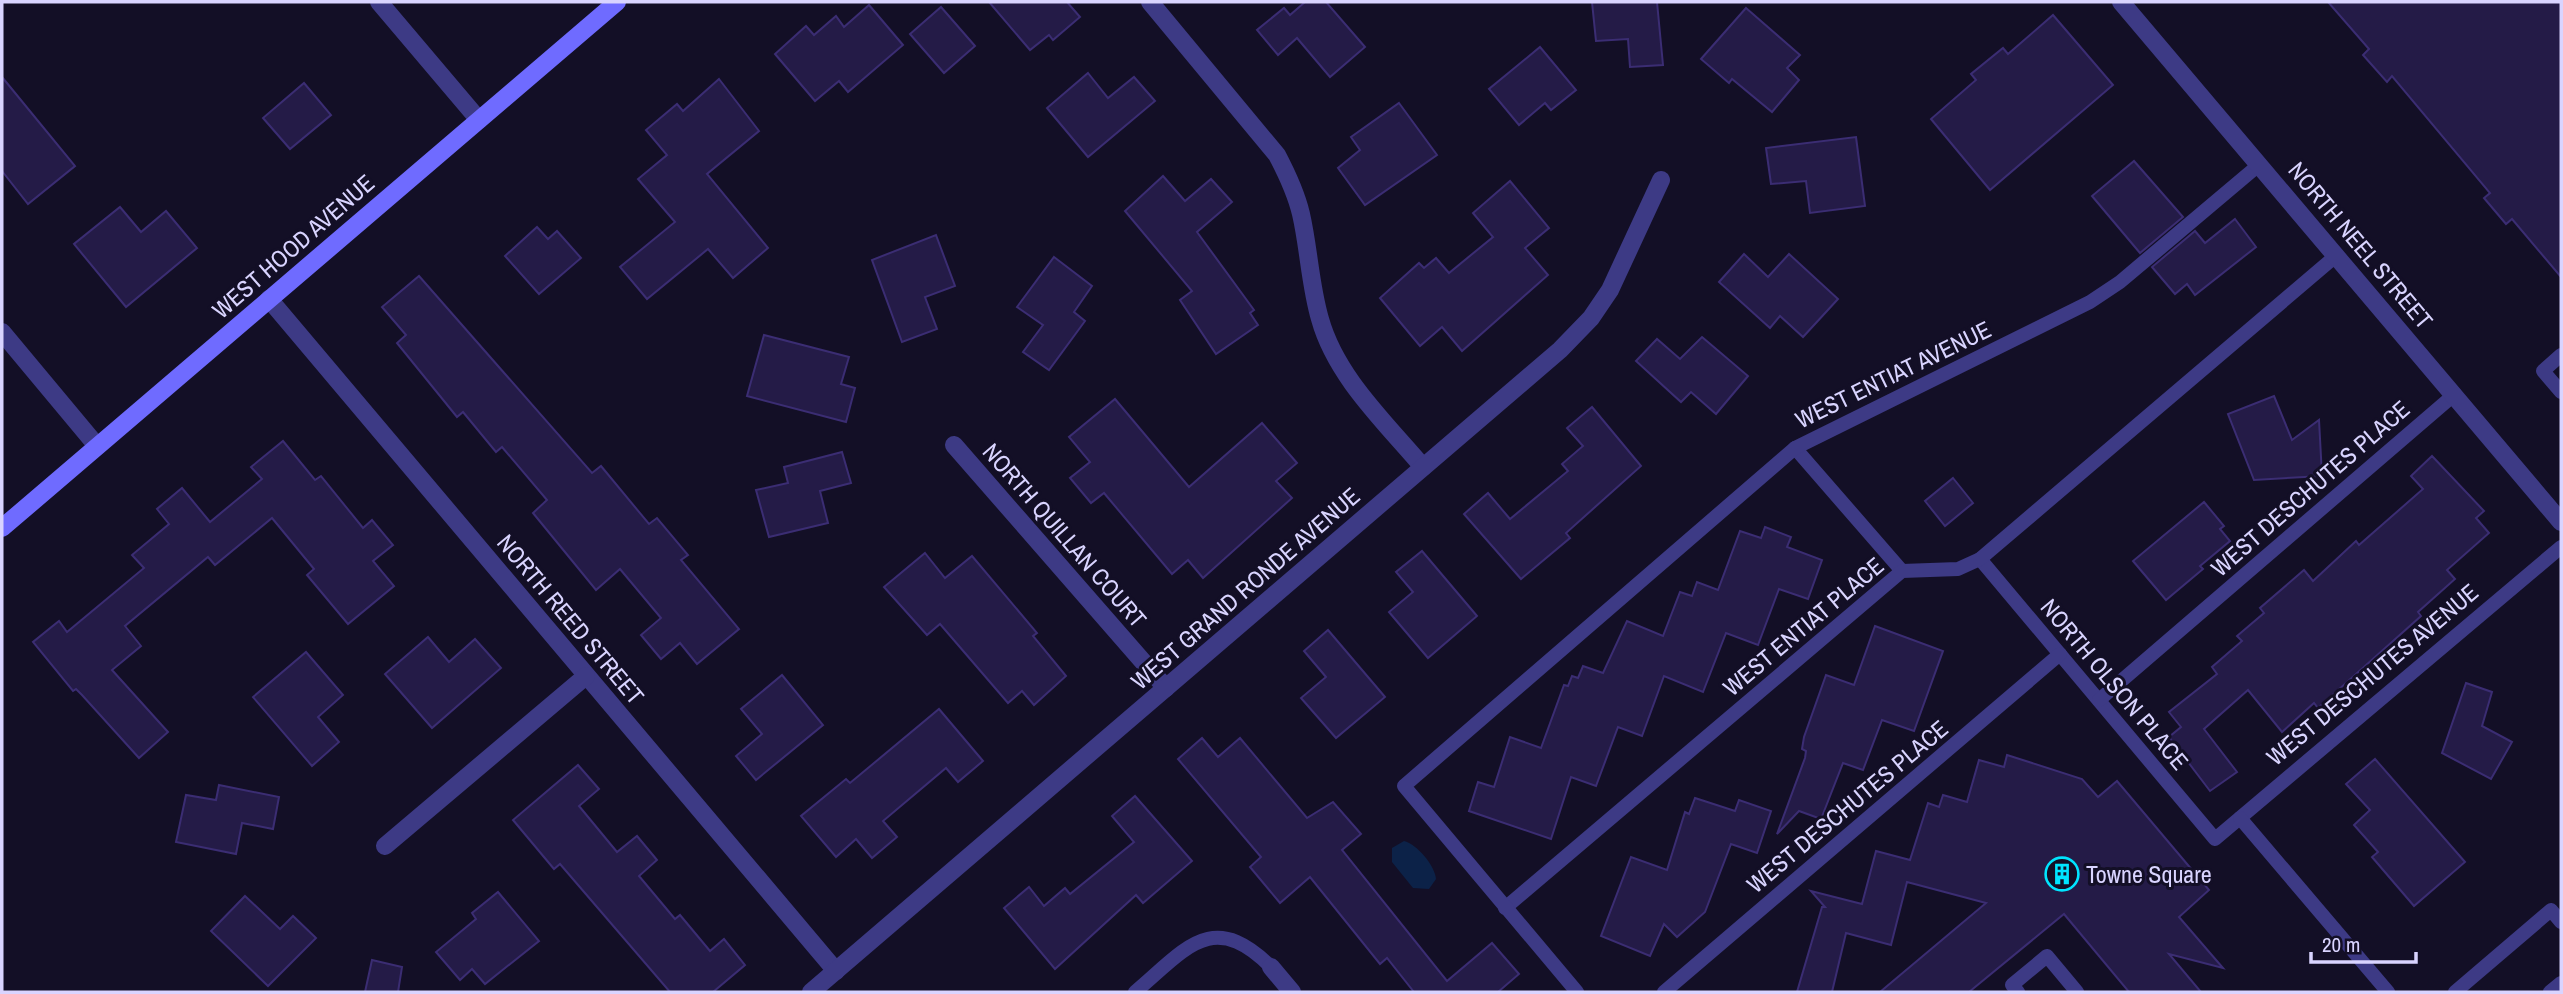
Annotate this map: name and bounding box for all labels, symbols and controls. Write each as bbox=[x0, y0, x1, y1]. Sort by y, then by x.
street label: NORTH NEEL STREET bbox=[2282, 155, 2440, 335]
street label: WEST HOOD AVENUE bbox=[205, 167, 381, 325]
street label: WEST ENTIAT AVENUE bbox=[1790, 313, 1996, 435]
street label: WEST DESCHUTES PLACE bbox=[2204, 393, 2416, 583]
street label: NORTH QUILLAN COURT bbox=[976, 436, 1154, 634]
street label: WEST GRAND RONDE AVENUE bbox=[1124, 480, 1366, 696]
street label: NORTH REED STREET bbox=[490, 527, 652, 711]
street label: WEST ENTIAT PLACE bbox=[1716, 549, 1890, 703]
street label: WEST DESCHUTES AVENUE bbox=[2259, 576, 2485, 772]
street label: NORTH OLSON PLACE bbox=[2034, 592, 2196, 776]
street label: WEST DESCHUTES PLACE bbox=[1740, 712, 1954, 900]
building icon: Towne Square bbox=[2043, 855, 2081, 893]
place label: Towne Square bbox=[2086, 858, 2212, 890]
scale bar bbox=[2311, 920, 2416, 964]
text: 20 m bbox=[2322, 930, 2360, 959]

